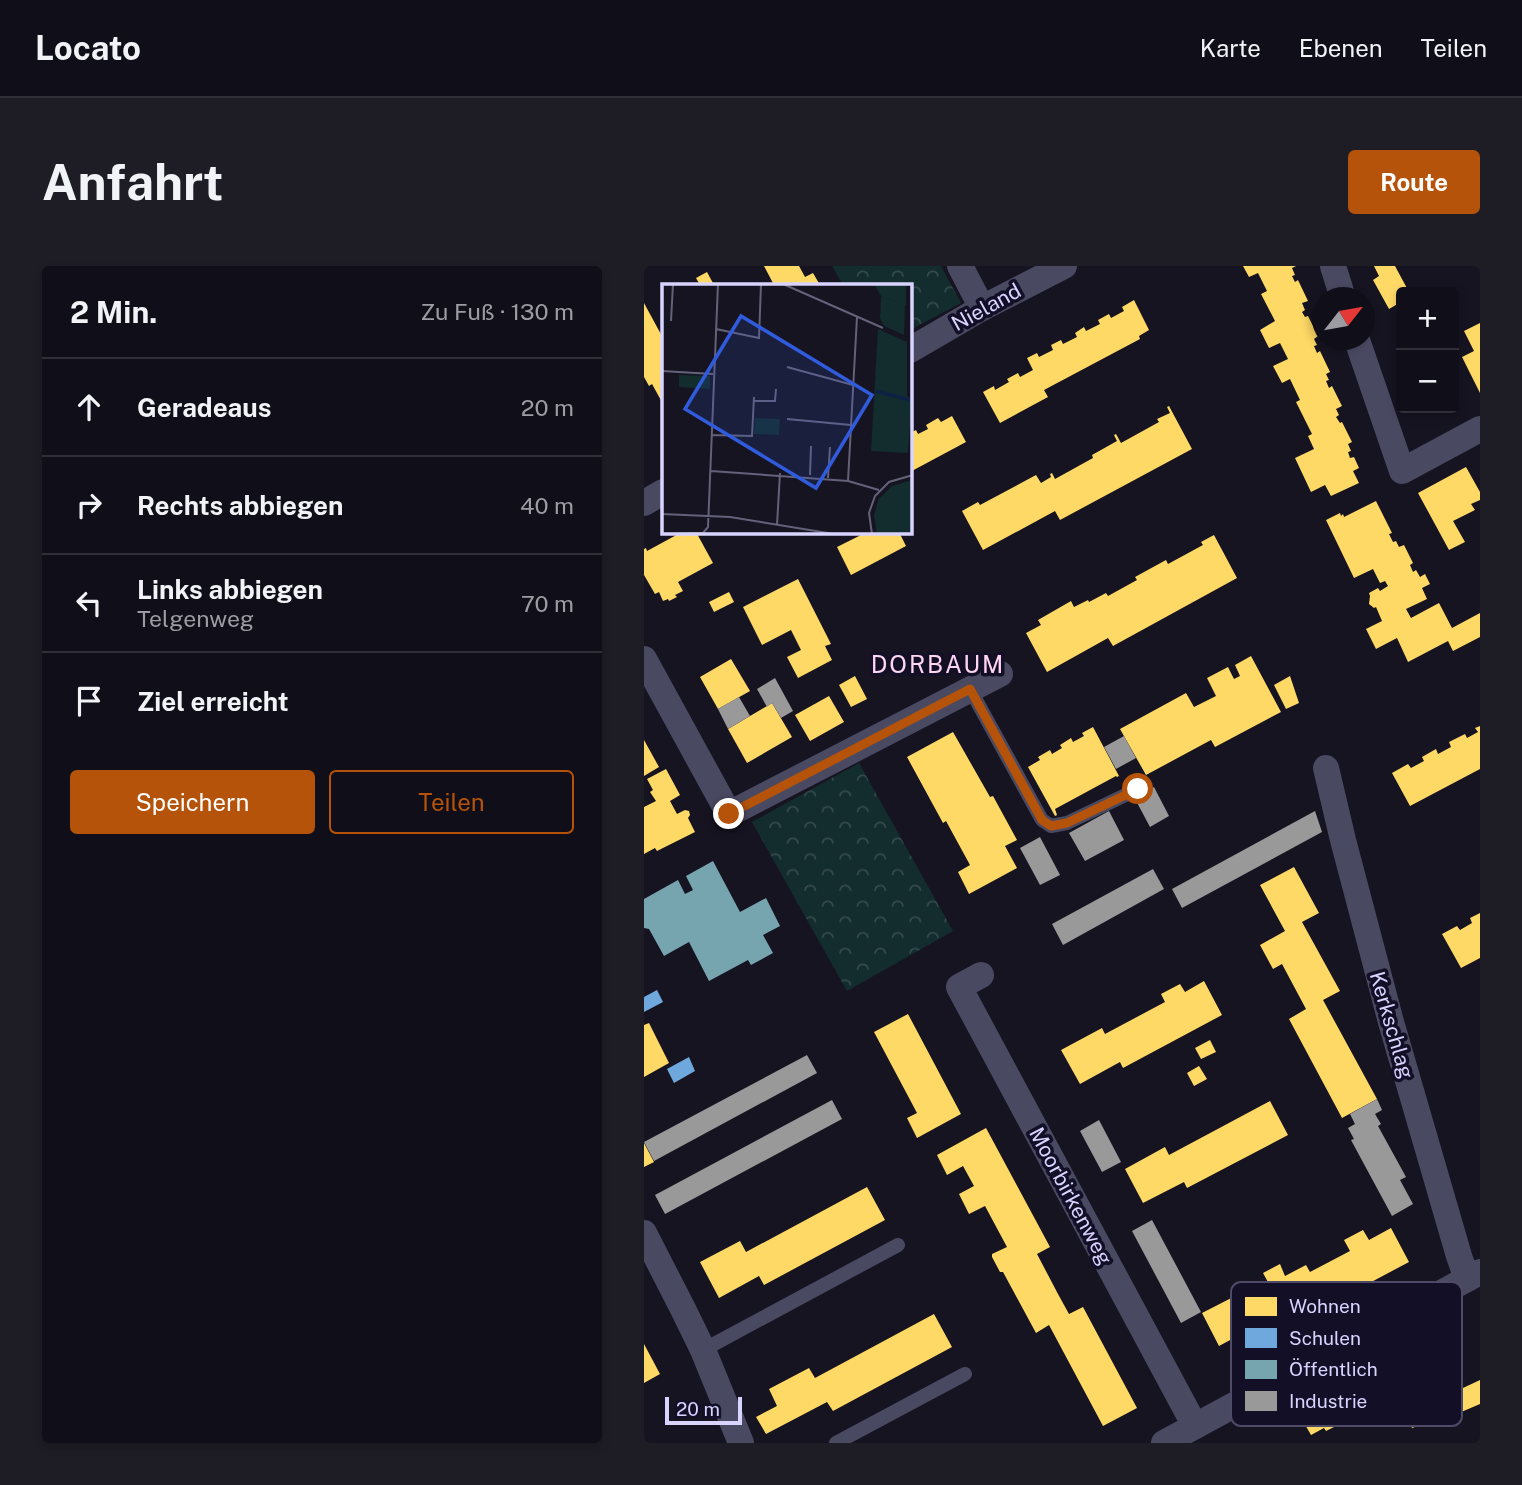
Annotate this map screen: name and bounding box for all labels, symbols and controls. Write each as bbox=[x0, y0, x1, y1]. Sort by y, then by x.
text: Locato bbox=[35, 29, 141, 67]
text: Karte bbox=[1200, 34, 1261, 62]
text: Ebenen bbox=[1299, 34, 1383, 62]
text: Teilen bbox=[1421, 34, 1487, 62]
button: Route bbox=[1348, 150, 1480, 214]
text: Anfahrt bbox=[42, 153, 223, 211]
street label: Nieland bbox=[947, 278, 1025, 336]
inset map bbox=[662, 284, 912, 534]
north arrow bbox=[1312, 287, 1375, 350]
map controls bbox=[1396, 287, 1459, 413]
button: + bbox=[1396, 287, 1459, 350]
text: 2 Min. bbox=[70, 294, 157, 330]
text: Zu Fuß · 130 m bbox=[421, 298, 574, 325]
button: − bbox=[1396, 350, 1459, 413]
icon: ahead bbox=[70, 388, 108, 426]
text: Geradeaus bbox=[137, 392, 272, 423]
text: 20 m bbox=[521, 394, 574, 421]
icon: right bbox=[70, 486, 108, 524]
text: Rechts abbiegen bbox=[137, 490, 343, 521]
text: 40 m bbox=[520, 492, 574, 519]
text: Links abbiegen bbox=[137, 574, 323, 605]
icon: left bbox=[70, 584, 108, 622]
text: 70 m bbox=[521, 590, 574, 617]
text: Telgenweg bbox=[137, 605, 254, 632]
district label: DORBAUM bbox=[871, 650, 1005, 678]
icon: arrive bbox=[70, 682, 108, 720]
text: Ziel erreicht bbox=[137, 686, 289, 717]
button: Speichern bbox=[70, 770, 315, 834]
button: Teilen bbox=[329, 770, 574, 834]
route start bbox=[1122, 773, 1153, 804]
route end bbox=[713, 798, 744, 829]
street label: Kerkschlag bbox=[1365, 969, 1419, 1081]
street label: Moorbirkenweg bbox=[1024, 1123, 1118, 1269]
legend bbox=[1231, 1282, 1462, 1426]
text: Wohnen bbox=[1289, 1295, 1361, 1317]
text: Schulen bbox=[1289, 1327, 1361, 1349]
text: Öffentlich bbox=[1289, 1358, 1378, 1380]
text: Industrie bbox=[1289, 1390, 1367, 1412]
scale bar bbox=[665, 1394, 742, 1426]
text: 20 m bbox=[676, 1398, 720, 1420]

